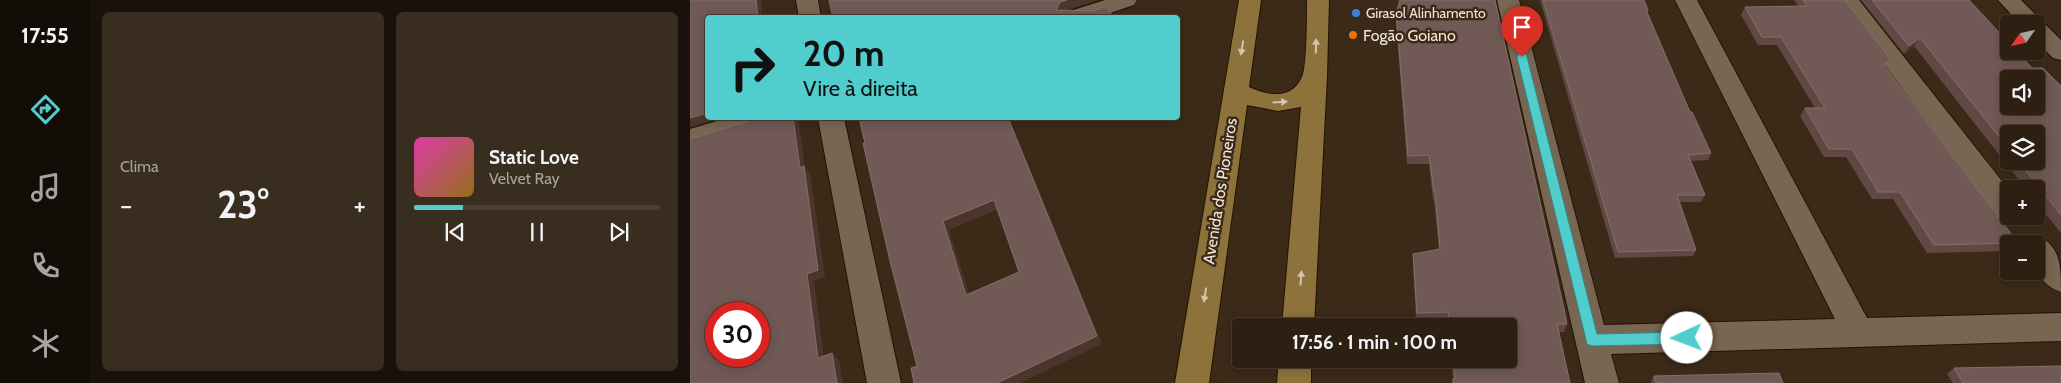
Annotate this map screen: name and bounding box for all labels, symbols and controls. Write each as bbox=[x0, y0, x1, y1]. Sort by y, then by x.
place label: Girasol Alinhamento bbox=[1366, 4, 1486, 22]
pin bbox=[1501, 6, 1543, 57]
marker: Girasol Alinhamento bbox=[1350, 7, 1362, 19]
icon: arrive bbox=[1508, 13, 1536, 41]
north arrow bbox=[2000, 15, 2045, 60]
map controls bbox=[2000, 15, 2045, 280]
text: 17:55 bbox=[21, 22, 69, 49]
place label: Fogão Goiano bbox=[1363, 26, 1456, 45]
marker: Fogão Goiano bbox=[1347, 29, 1359, 41]
text: 20 m bbox=[803, 32, 885, 75]
icon: right bbox=[720, 35, 785, 100]
one-way arrow bbox=[1312, 37, 1320, 53]
one-way arrow bbox=[1238, 41, 1246, 57]
button: sound bbox=[2000, 70, 2045, 115]
text: Vire à direita bbox=[803, 75, 918, 102]
icon: directions bbox=[28, 92, 63, 127]
one-way arrow bbox=[1272, 97, 1288, 105]
street label: Avenida dos Pioneiros bbox=[1199, 116, 1241, 265]
button: layers bbox=[2000, 125, 2045, 170]
text: Static Love bbox=[489, 146, 579, 169]
text: Clima bbox=[120, 157, 159, 176]
text: Velvet Ray bbox=[489, 169, 560, 188]
icon: music bbox=[28, 170, 63, 205]
button: + bbox=[2000, 180, 2045, 225]
text: 23° bbox=[217, 181, 269, 228]
text: − bbox=[120, 188, 132, 222]
text: + bbox=[354, 188, 366, 222]
icon: previous bbox=[441, 218, 469, 246]
icon: pause bbox=[523, 218, 551, 246]
icon: next bbox=[605, 218, 633, 246]
button: − bbox=[2000, 235, 2045, 280]
icon: phone bbox=[28, 248, 63, 283]
one-way arrow bbox=[1297, 269, 1305, 285]
one-way arrow bbox=[1200, 288, 1208, 304]
speed limit sign: 30 bbox=[705, 302, 770, 367]
position arrow bbox=[1660, 311, 1712, 363]
icon: climate bbox=[28, 326, 63, 361]
text: 17:56 · 1 min · 100 m bbox=[1292, 331, 1457, 354]

